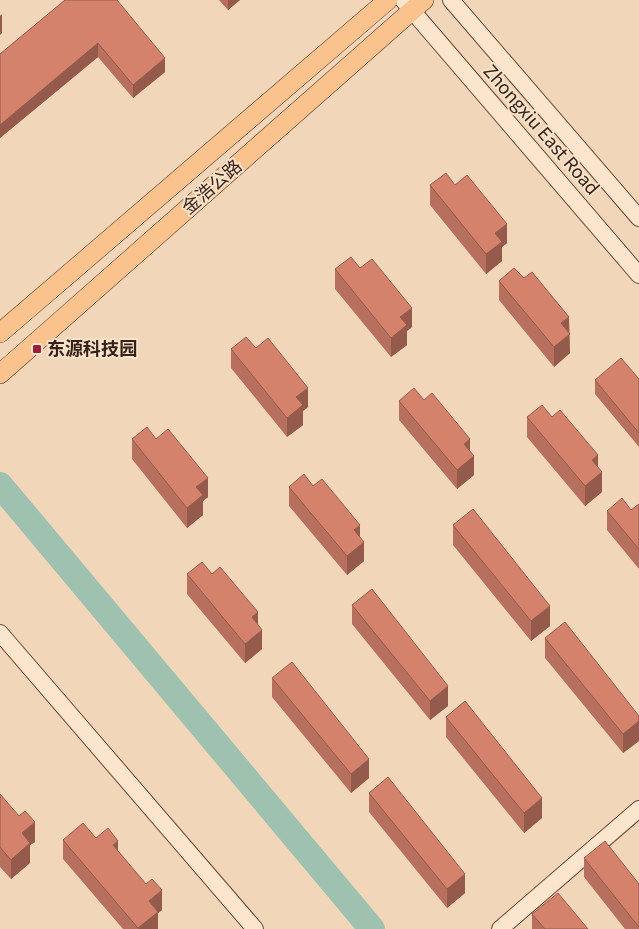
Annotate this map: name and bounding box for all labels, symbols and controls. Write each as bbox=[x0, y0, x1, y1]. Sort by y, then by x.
street label: Zhongxiu East Road bbox=[478, 58, 607, 200]
street label: 金浩公路 bbox=[175, 152, 246, 219]
place label: 东源科技园 bbox=[47, 334, 137, 360]
marker: 东源科技园 bbox=[31, 343, 43, 355]

